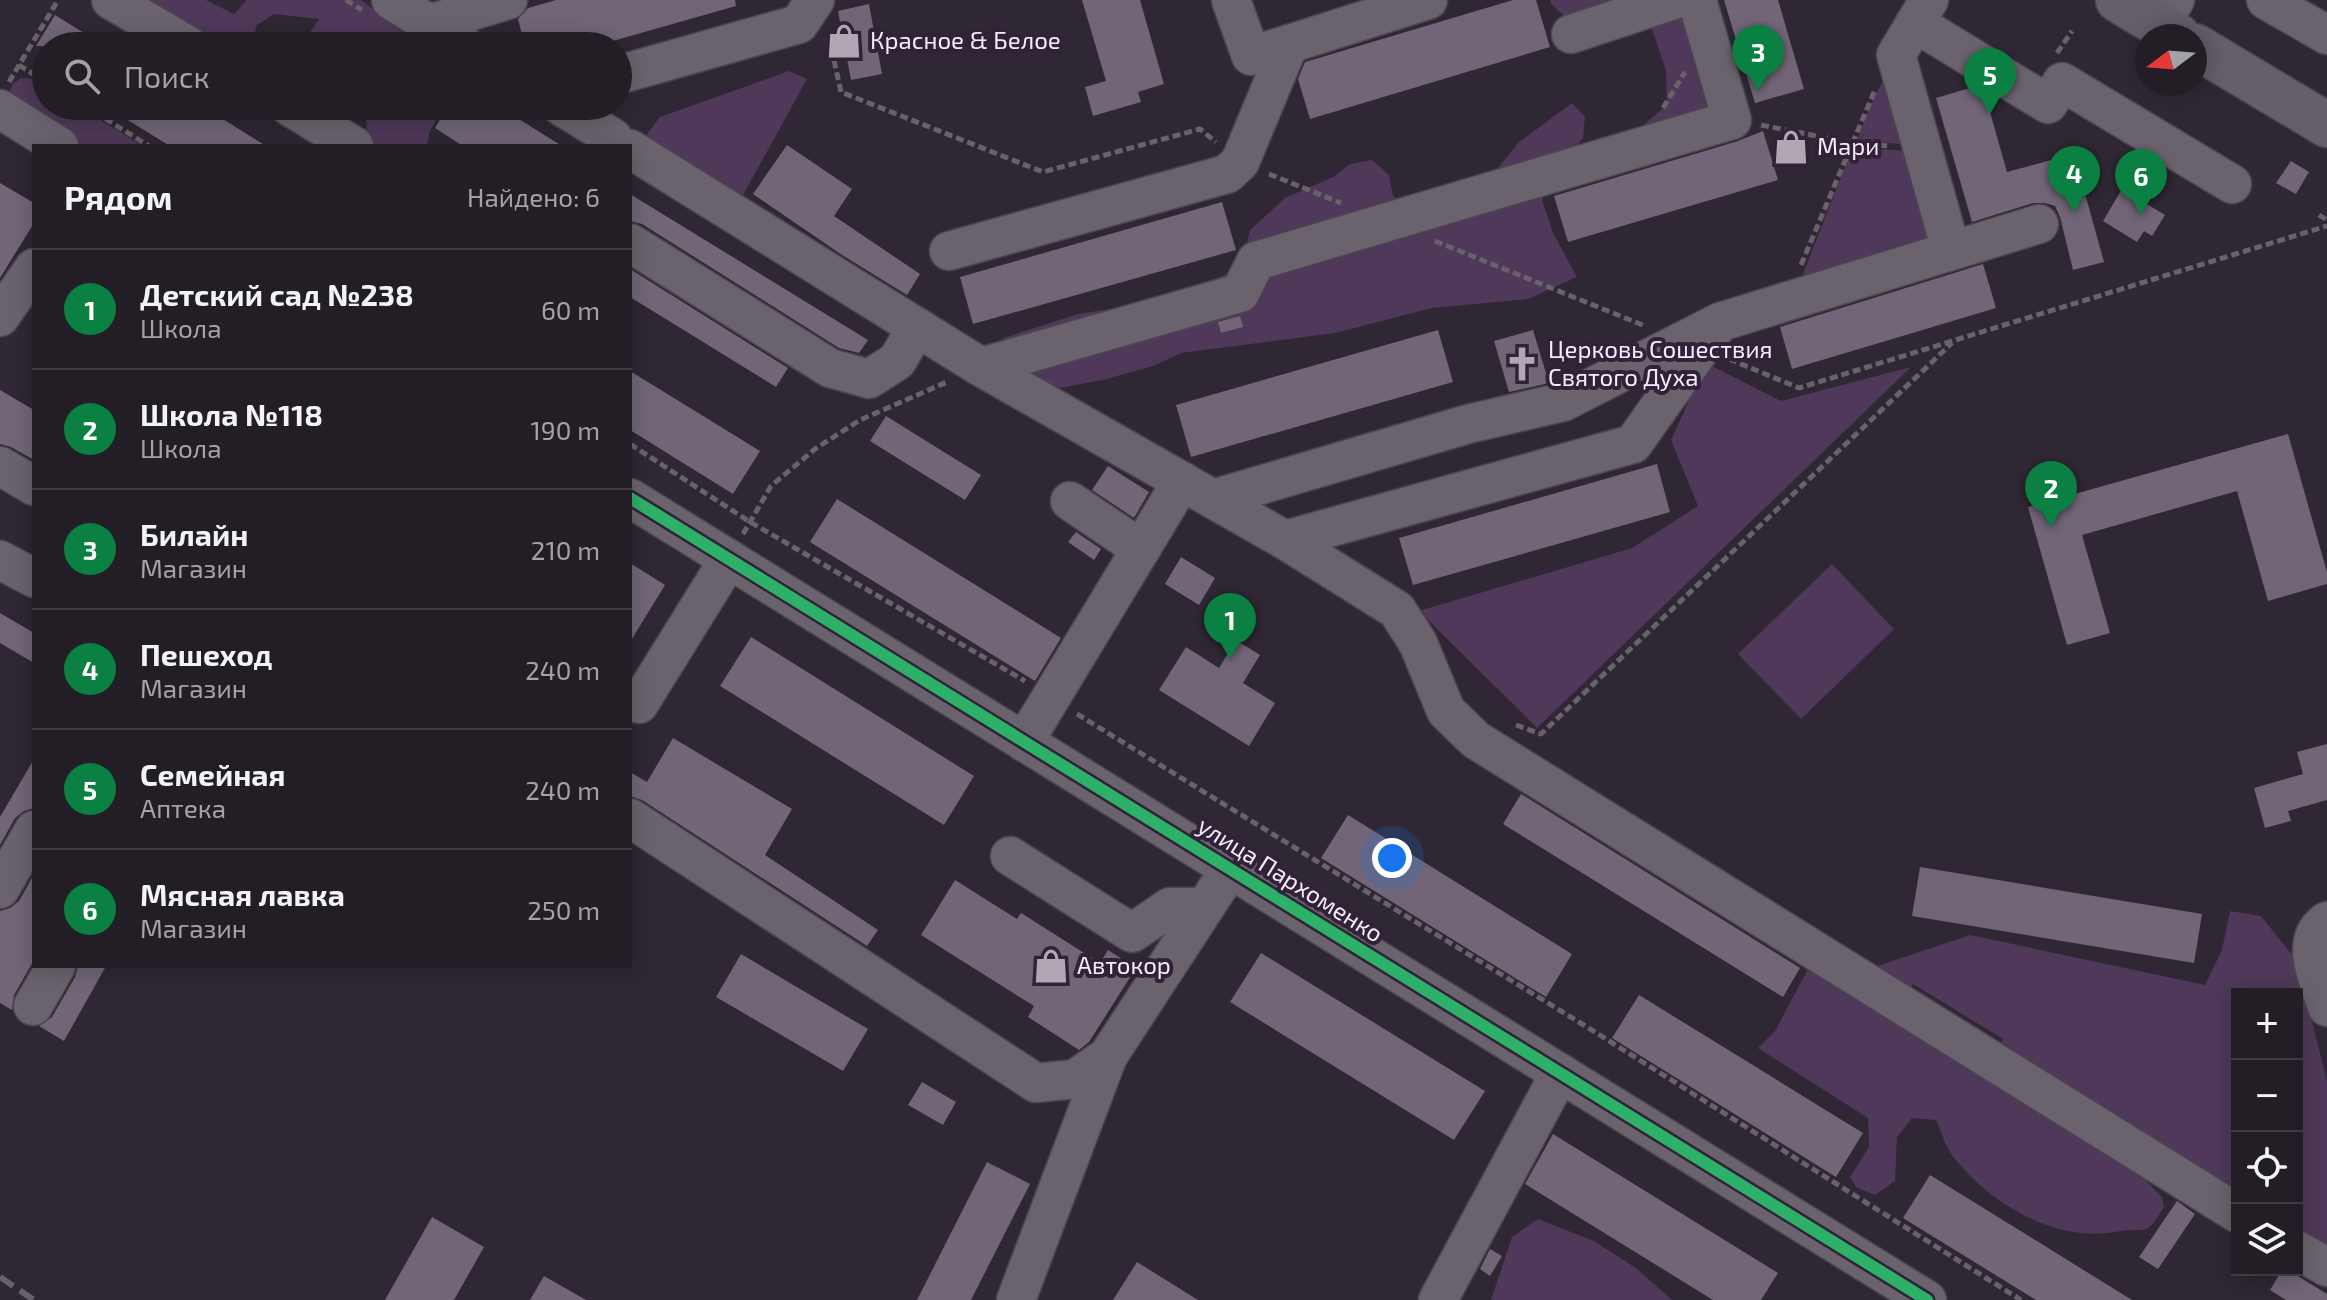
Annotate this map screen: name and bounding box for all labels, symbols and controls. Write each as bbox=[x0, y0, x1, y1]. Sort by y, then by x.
shop icon: Красное & Белое bbox=[825, 22, 863, 60]
north arrow bbox=[2135, 24, 2207, 96]
place label: Красное & Белое bbox=[870, 25, 1061, 54]
pin: 3 bbox=[1732, 25, 1784, 91]
search box bbox=[32, 32, 632, 120]
pin: 5 bbox=[1964, 48, 2016, 114]
icon: search bbox=[60, 54, 104, 98]
text: Поиск bbox=[124, 58, 210, 94]
shop icon: Мари bbox=[1772, 128, 1810, 166]
place label: Мари bbox=[1817, 131, 1879, 160]
pin: 4 bbox=[2048, 146, 2100, 212]
pin: 6 bbox=[2115, 149, 2167, 215]
text: Рядом bbox=[64, 176, 172, 217]
text: Найдено: 6 bbox=[467, 181, 600, 212]
text: Детский сад №238 bbox=[140, 276, 414, 312]
text: 1 bbox=[84, 294, 96, 325]
text: 60 m bbox=[541, 294, 600, 325]
text: Школа bbox=[140, 312, 222, 343]
place label: Церковь Сошествия Святого Духа bbox=[1548, 334, 1773, 392]
church icon: Церковь Сошествия Святого Духа bbox=[1503, 345, 1541, 383]
text: Школа №118 bbox=[140, 396, 323, 432]
text: 2 bbox=[82, 414, 98, 445]
text: 190 m bbox=[531, 414, 600, 445]
text: Школа bbox=[140, 432, 222, 463]
pin: 2 bbox=[2025, 461, 2077, 527]
text: Билайн bbox=[140, 516, 248, 552]
text: 3 bbox=[83, 534, 97, 565]
text: 210 m bbox=[531, 534, 600, 565]
text: Магазин bbox=[140, 552, 247, 583]
pin: 1 bbox=[1204, 593, 1256, 659]
text: Пешеход bbox=[140, 636, 273, 672]
text: 4 bbox=[82, 654, 98, 685]
text: 240 m bbox=[525, 654, 600, 685]
text: Магазин bbox=[140, 672, 247, 703]
text: Семейная bbox=[140, 756, 286, 792]
text: 5 bbox=[83, 774, 97, 805]
text: 240 m bbox=[525, 774, 600, 805]
text: Аптека bbox=[140, 792, 226, 823]
street label: улица Пархоменко bbox=[1192, 810, 1389, 948]
your location bbox=[1372, 838, 1412, 878]
text: Мясная лавка bbox=[140, 876, 345, 912]
text: 6 bbox=[82, 894, 98, 925]
text: 250 m bbox=[527, 894, 600, 925]
text: Магазин bbox=[140, 912, 247, 943]
shop icon: Автокор bbox=[1032, 947, 1070, 985]
place label: Автокор bbox=[1077, 950, 1171, 979]
map controls bbox=[2231, 988, 2303, 1276]
button: + bbox=[2231, 988, 2303, 1060]
button: − bbox=[2231, 1060, 2303, 1132]
button: locate bbox=[2231, 1132, 2303, 1204]
button: layers bbox=[2231, 1204, 2303, 1276]

